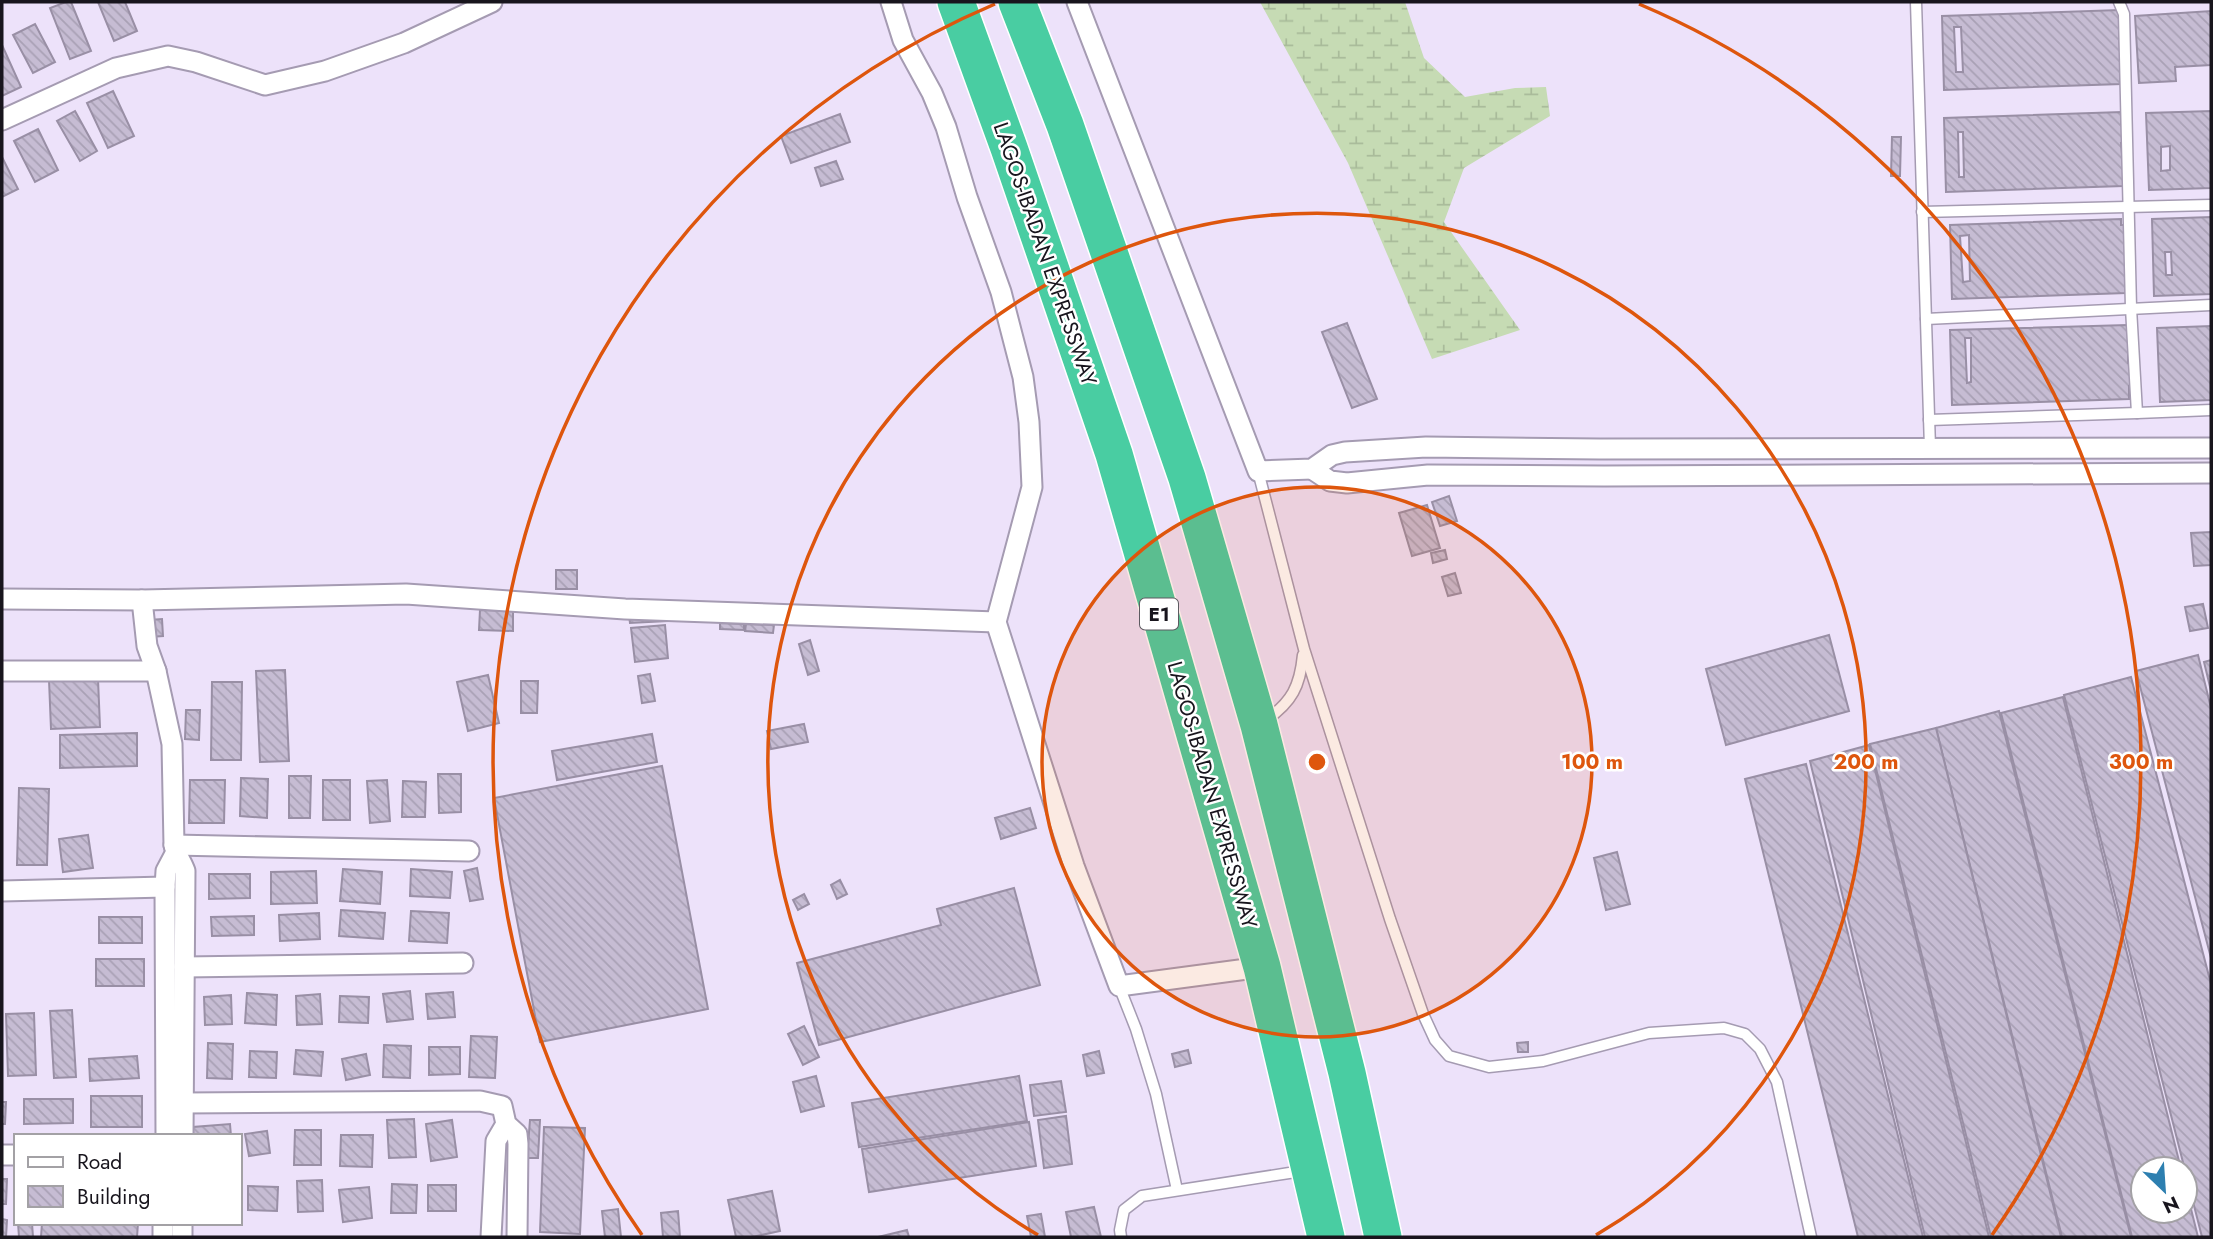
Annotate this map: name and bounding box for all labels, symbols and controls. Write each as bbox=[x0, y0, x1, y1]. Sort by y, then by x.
street label: LAGOS-IBADAN EXPRESSWAY bbox=[986, 118, 1104, 390]
road number: E1 bbox=[1140, 598, 1178, 629]
street label: LAGOS-IBADAN EXPRESSWAY bbox=[1159, 658, 1265, 932]
text: 100 m bbox=[1561, 747, 1623, 777]
text: 200 m bbox=[1833, 747, 1899, 777]
text: 300 m bbox=[2109, 747, 2173, 777]
centre of rings bbox=[1305, 750, 1329, 774]
legend bbox=[14, 1134, 242, 1225]
text: Road bbox=[77, 1147, 122, 1177]
north arrow bbox=[2129, 1155, 2199, 1225]
text: Building bbox=[77, 1182, 150, 1212]
text: N bbox=[2158, 1190, 2184, 1220]

